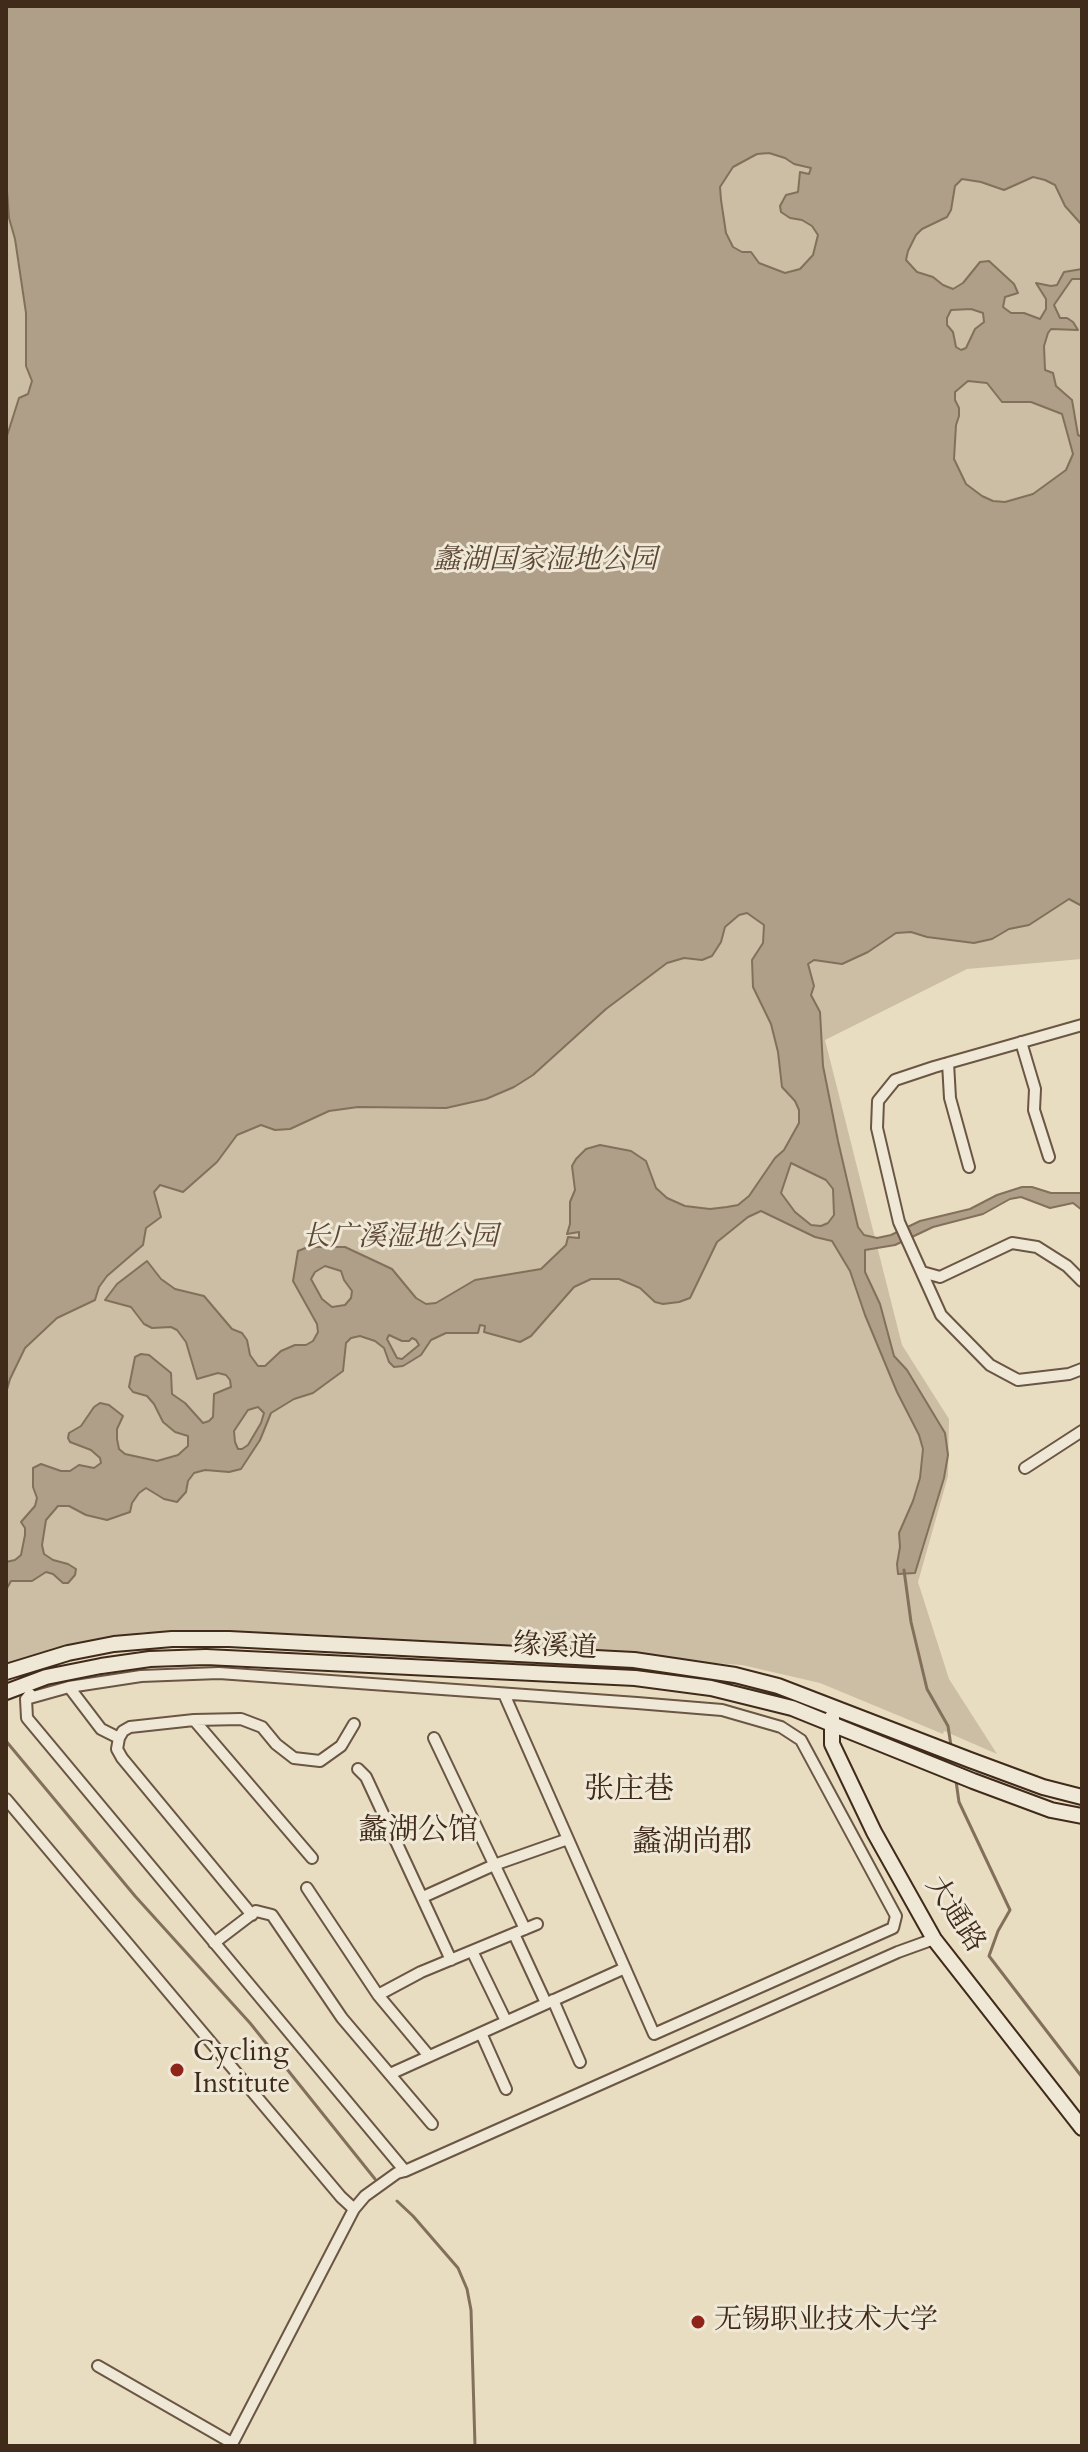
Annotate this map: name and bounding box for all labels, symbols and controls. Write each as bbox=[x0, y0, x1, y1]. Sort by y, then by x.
park label: 蠡湖国家湿地公园 bbox=[433, 545, 657, 579]
park label: 长广溪湿地公园 bbox=[302, 1222, 498, 1256]
street label: 缘溪道 bbox=[512, 1629, 598, 1667]
district label: 张庄巷 bbox=[584, 1773, 674, 1809]
district label: 蠡湖公馆 bbox=[358, 1814, 478, 1850]
district label: 蠡湖尚郡 bbox=[632, 1826, 752, 1862]
street label: 大通路 bbox=[917, 1871, 991, 1959]
place label: Cycling Institute bbox=[193, 2037, 290, 2103]
marker: Cycling Institute bbox=[168, 2061, 186, 2079]
place label: 无锡职业技术大学 bbox=[714, 2305, 938, 2339]
marker: 无锡职业技术大学 bbox=[689, 2313, 707, 2331]

